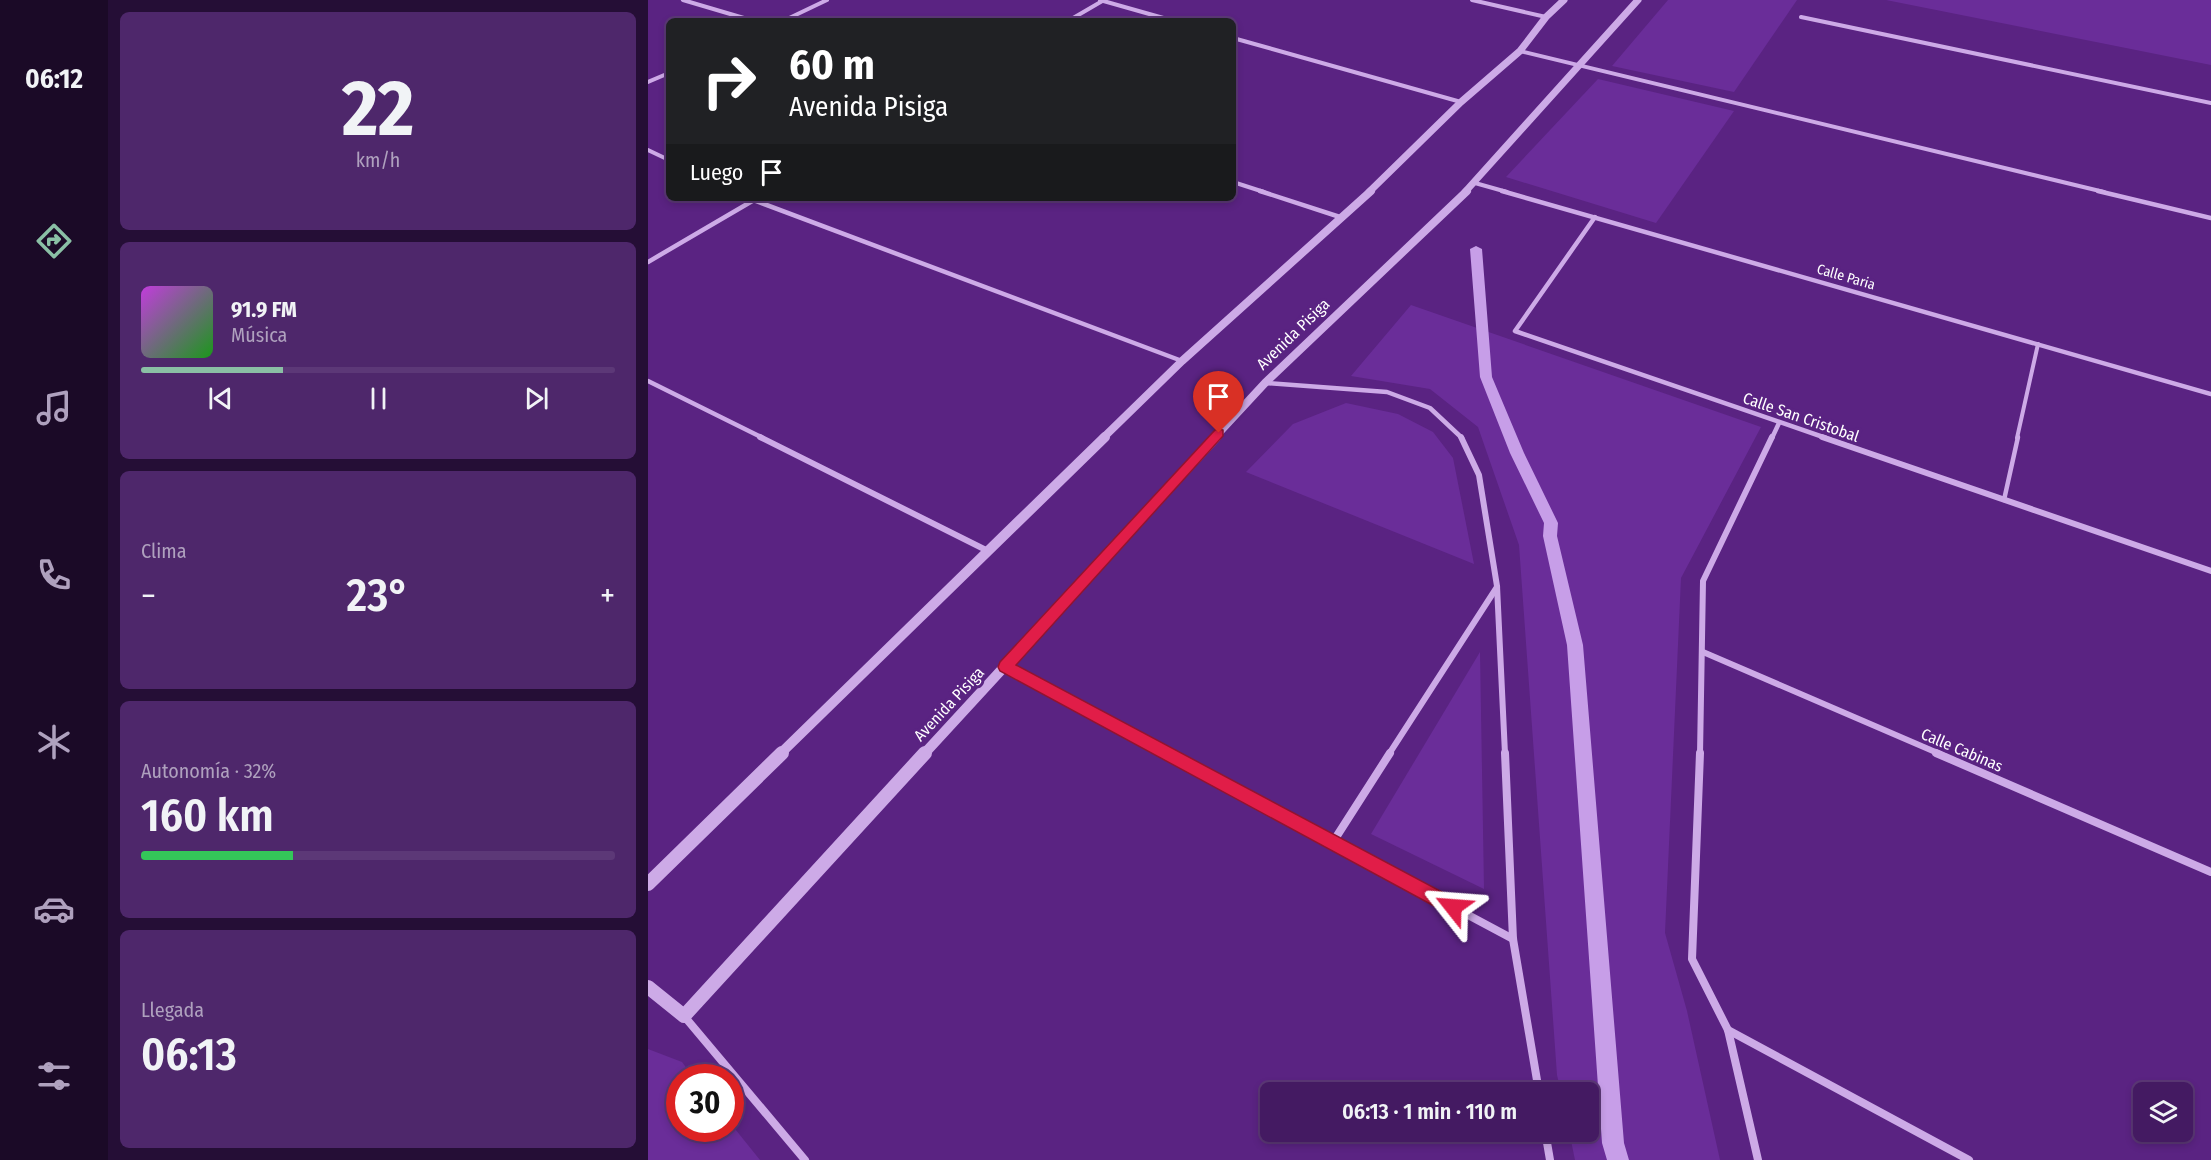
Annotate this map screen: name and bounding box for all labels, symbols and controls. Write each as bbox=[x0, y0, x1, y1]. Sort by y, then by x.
text: 60 m bbox=[789, 40, 875, 90]
icon: right bbox=[690, 42, 768, 120]
text: 22 bbox=[342, 62, 414, 156]
text: 06:12 bbox=[25, 63, 83, 95]
text: Avenida Pisiga bbox=[789, 91, 948, 123]
text: km/h bbox=[356, 148, 400, 172]
icon: arrive bbox=[755, 156, 788, 189]
text: Luego bbox=[690, 159, 743, 186]
icon: directions bbox=[33, 220, 75, 262]
street label: Calle Paria bbox=[1815, 261, 1877, 293]
street label: Avenida Pisiga bbox=[1252, 294, 1334, 374]
text: 91.9 FM bbox=[231, 296, 297, 323]
text: Música bbox=[231, 323, 287, 347]
pin bbox=[1193, 371, 1244, 433]
icon: arrive bbox=[1202, 380, 1235, 413]
icon: previous bbox=[204, 382, 237, 415]
icon: pause bbox=[362, 382, 395, 415]
icon: next bbox=[520, 382, 553, 415]
icon: music bbox=[33, 387, 75, 429]
street label: Calle San Cristobal bbox=[1740, 388, 1862, 446]
text: Clima bbox=[141, 539, 186, 563]
icon: phone bbox=[33, 554, 75, 596]
text: 23° bbox=[347, 569, 409, 623]
text: − bbox=[141, 576, 156, 616]
text: + bbox=[600, 576, 615, 616]
street label: Avenida Pisiga bbox=[910, 663, 988, 745]
icon: climate bbox=[33, 721, 75, 763]
street label: Calle Cabinas bbox=[1918, 724, 2006, 776]
text: Autonomía · 32% bbox=[141, 759, 276, 783]
text: 160 km bbox=[141, 789, 274, 843]
position arrow bbox=[1421, 875, 1485, 939]
icon: car bbox=[33, 888, 75, 930]
text: Llegada bbox=[141, 998, 204, 1022]
text: 06:13 bbox=[141, 1028, 237, 1082]
icon: filters bbox=[33, 1055, 75, 1097]
speed limit sign: 30 bbox=[666, 1064, 744, 1142]
map controls bbox=[2133, 1082, 2193, 1142]
button: layers bbox=[2133, 1082, 2193, 1142]
text: 06:13 · 1 min · 110 m bbox=[1342, 1098, 1517, 1125]

